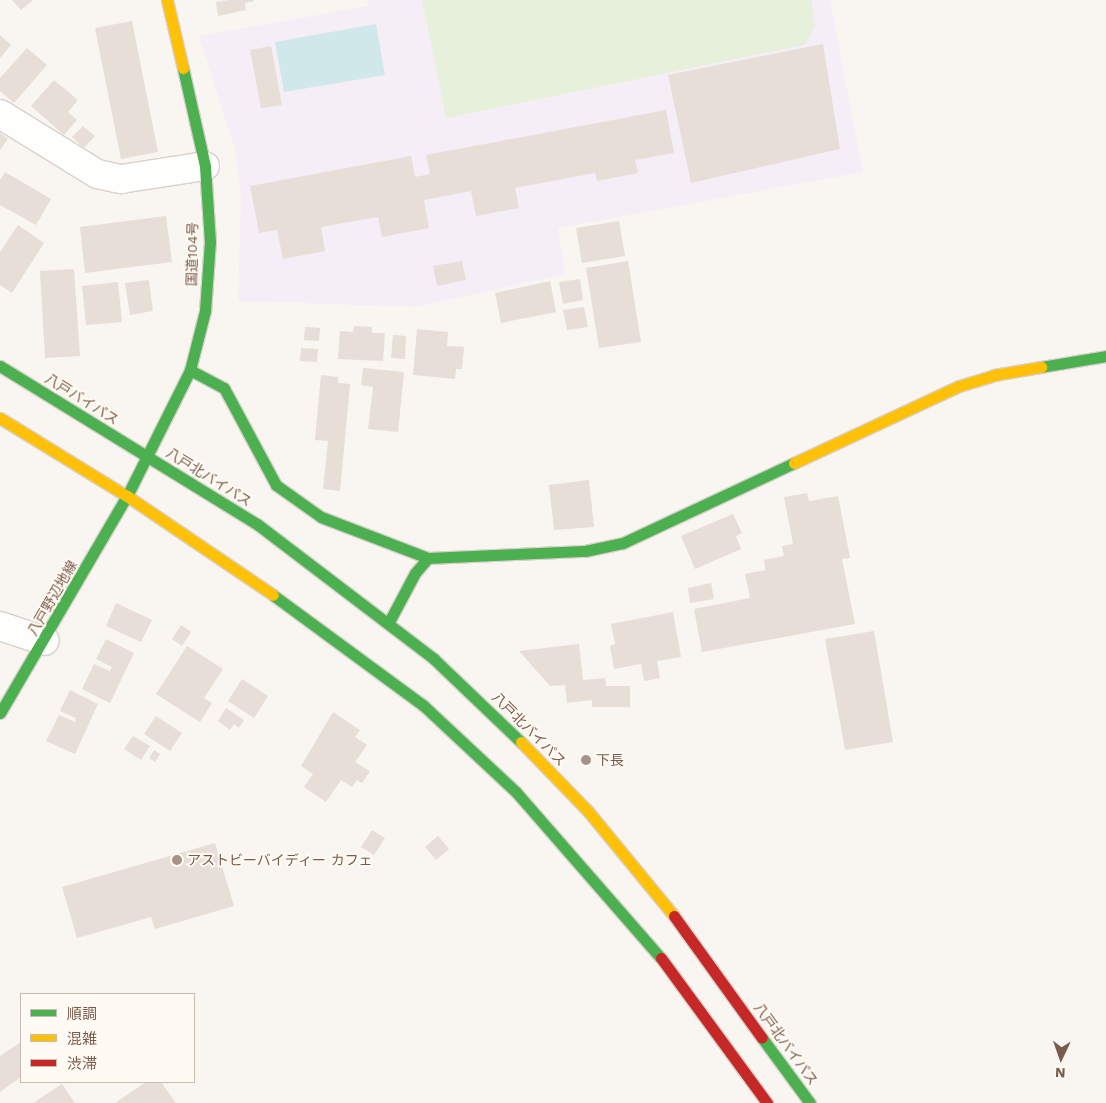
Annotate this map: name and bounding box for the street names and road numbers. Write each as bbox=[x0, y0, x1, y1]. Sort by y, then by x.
street label: 国道104号 bbox=[183, 221, 201, 287]
street label: 八戸バイパス bbox=[42, 370, 122, 428]
street label: 八戸北バイパス bbox=[163, 444, 255, 510]
street label: 八戸野辺地線 bbox=[24, 557, 80, 639]
street label: 八戸北バイパス bbox=[488, 688, 570, 770]
street label: 八戸北バイパス bbox=[750, 999, 822, 1089]

